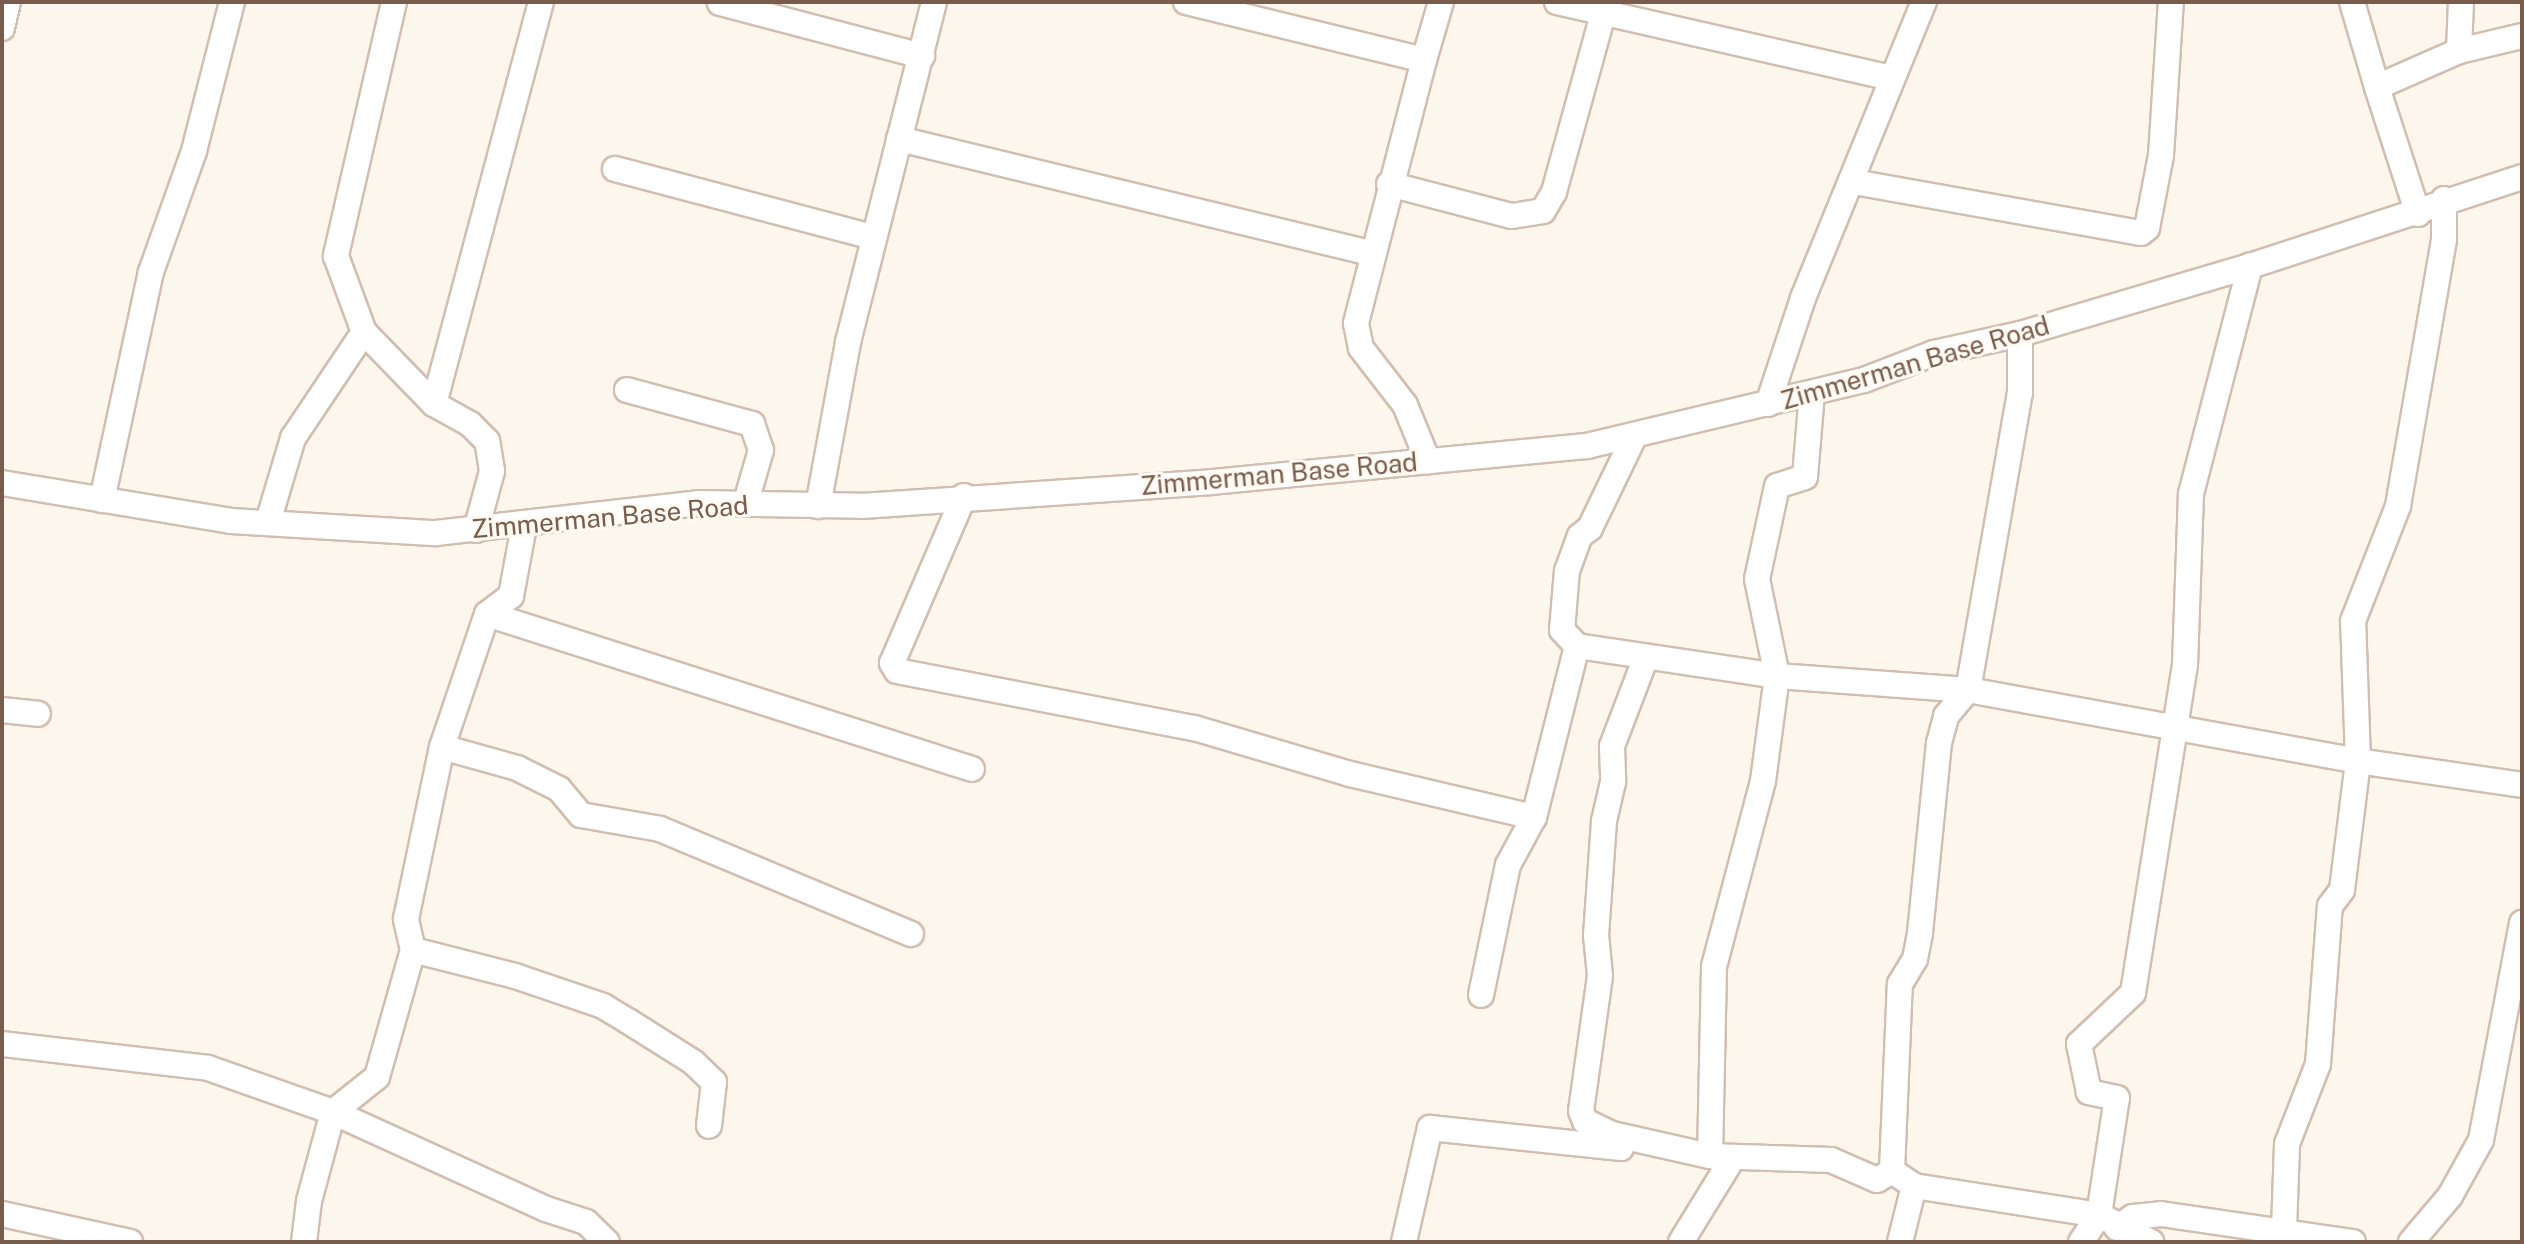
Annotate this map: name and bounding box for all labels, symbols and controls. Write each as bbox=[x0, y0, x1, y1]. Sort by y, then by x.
street label: Zimmerman Base Road bbox=[1777, 310, 2053, 416]
street label: Zimmerman Base Road bbox=[1139, 446, 1419, 502]
street label: Zimmerman Base Road bbox=[470, 489, 750, 545]

